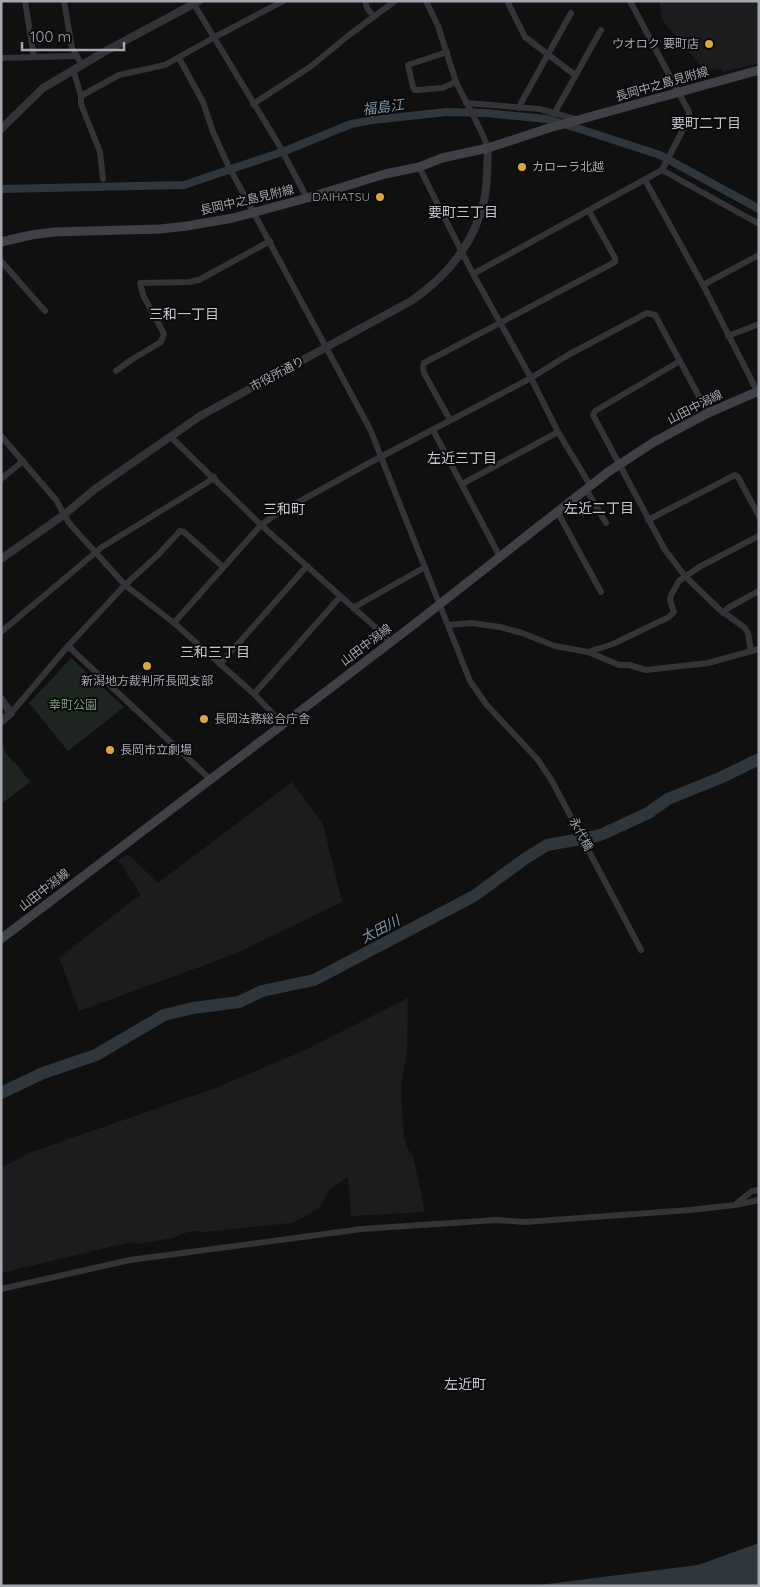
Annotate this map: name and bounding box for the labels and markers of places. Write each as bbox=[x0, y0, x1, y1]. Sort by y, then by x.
place label: ウオロク 要町店 bbox=[612, 36, 699, 51]
marker: ウオロク 要町店 bbox=[703, 38, 715, 50]
place label: カローラ北越 bbox=[532, 159, 604, 174]
marker: カローラ北越 bbox=[516, 161, 528, 173]
place label: DAIHATSU bbox=[312, 189, 370, 204]
marker: DAIHATSU bbox=[374, 191, 386, 203]
marker: 新潟地方裁判所長岡支部 bbox=[141, 660, 153, 672]
place label: 新潟地方裁判所長岡支部 bbox=[81, 673, 213, 688]
place label: 長岡法務総合庁舎 bbox=[214, 711, 310, 726]
marker: 長岡法務総合庁舎 bbox=[198, 713, 210, 725]
place label: 長岡市立劇場 bbox=[120, 742, 192, 757]
marker: 長岡市立劇場 bbox=[104, 744, 116, 756]

